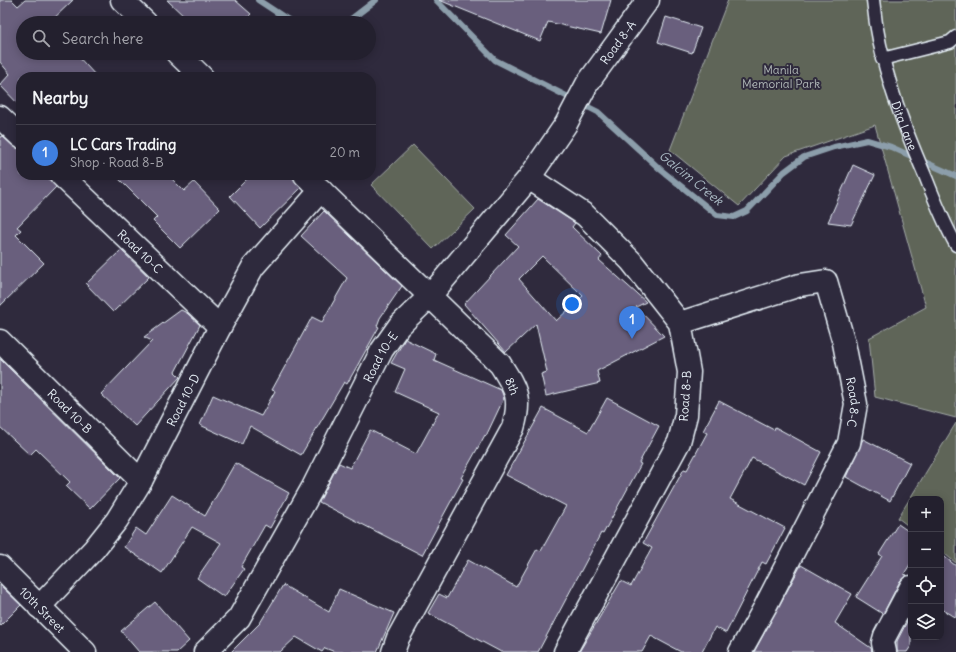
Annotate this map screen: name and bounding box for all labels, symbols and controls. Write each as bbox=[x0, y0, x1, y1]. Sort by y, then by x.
search box bbox=[16, 16, 376, 60]
street label: Road 8-A bbox=[596, 17, 639, 67]
icon: search bbox=[30, 27, 52, 49]
text: Search here bbox=[62, 29, 143, 48]
park label: Manila Memorial Park bbox=[742, 62, 820, 91]
text: Nearby bbox=[32, 87, 88, 109]
street label: Dita Lane bbox=[889, 99, 921, 153]
text: LC Cars Trading bbox=[70, 135, 176, 154]
text: 1 bbox=[42, 144, 48, 161]
text: 20 m bbox=[330, 144, 360, 161]
water label: Galcim Creek bbox=[655, 147, 728, 210]
text: Shop · Road 8-B bbox=[70, 154, 164, 171]
street label: Road 10-C bbox=[115, 226, 166, 276]
your location bbox=[562, 294, 582, 314]
pin: 1 bbox=[619, 306, 645, 339]
street label: Road 10-E bbox=[360, 329, 400, 385]
street label: Road 8-B bbox=[676, 370, 694, 422]
street label: Road 10-D bbox=[163, 371, 202, 429]
street label: 8th bbox=[502, 374, 523, 397]
street label: Road 8-C bbox=[843, 376, 864, 429]
street label: Road 10-B bbox=[45, 385, 96, 436]
map controls bbox=[908, 496, 944, 640]
button: + bbox=[908, 496, 944, 532]
button: − bbox=[908, 532, 944, 568]
button: locate bbox=[908, 568, 944, 604]
street label: 10th Street bbox=[16, 583, 68, 635]
button: layers bbox=[908, 604, 944, 640]

